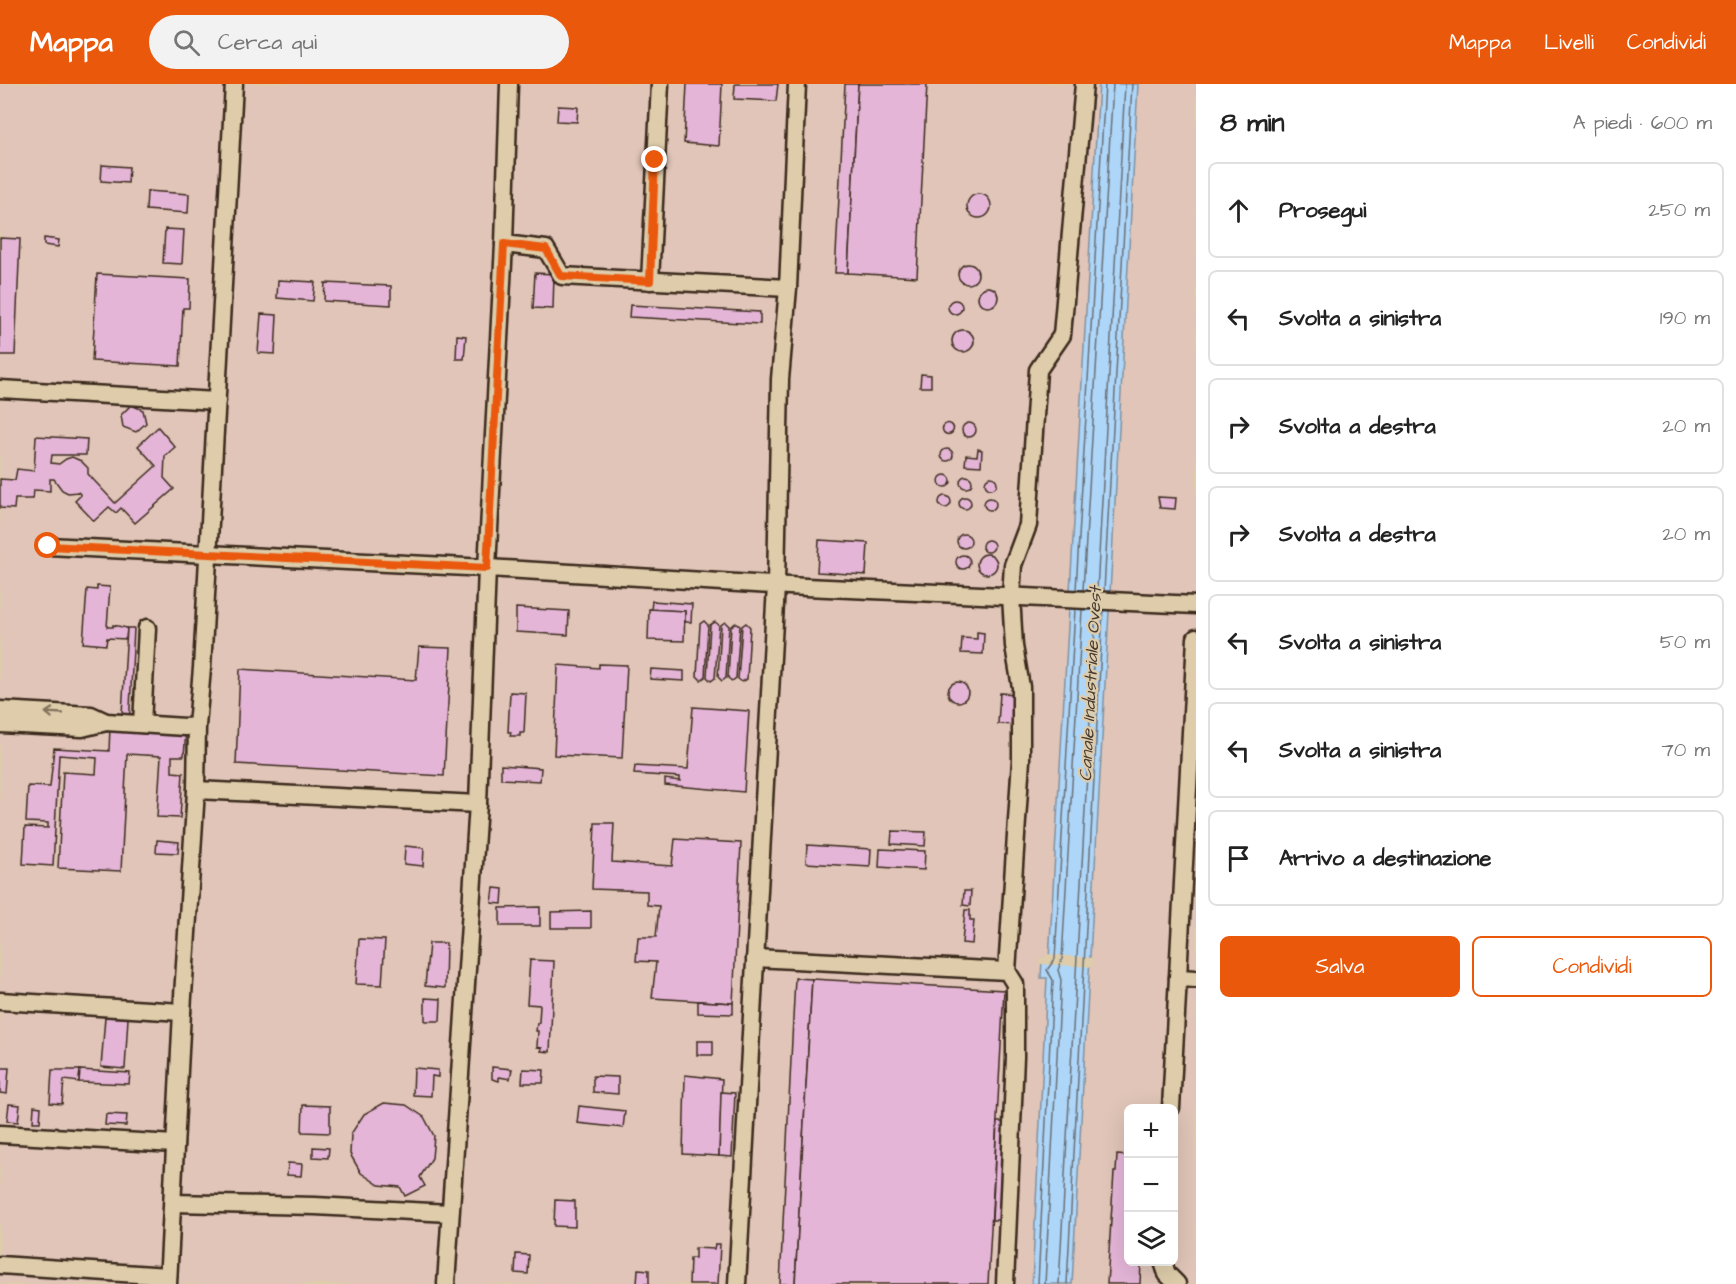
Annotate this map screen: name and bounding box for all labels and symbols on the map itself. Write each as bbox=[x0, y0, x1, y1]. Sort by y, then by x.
route end bbox=[641, 146, 667, 172]
route start bbox=[34, 532, 60, 558]
water label: Canale Industriale Ovest bbox=[1073, 584, 1108, 782]
one-way arrow bbox=[44, 707, 64, 718]

